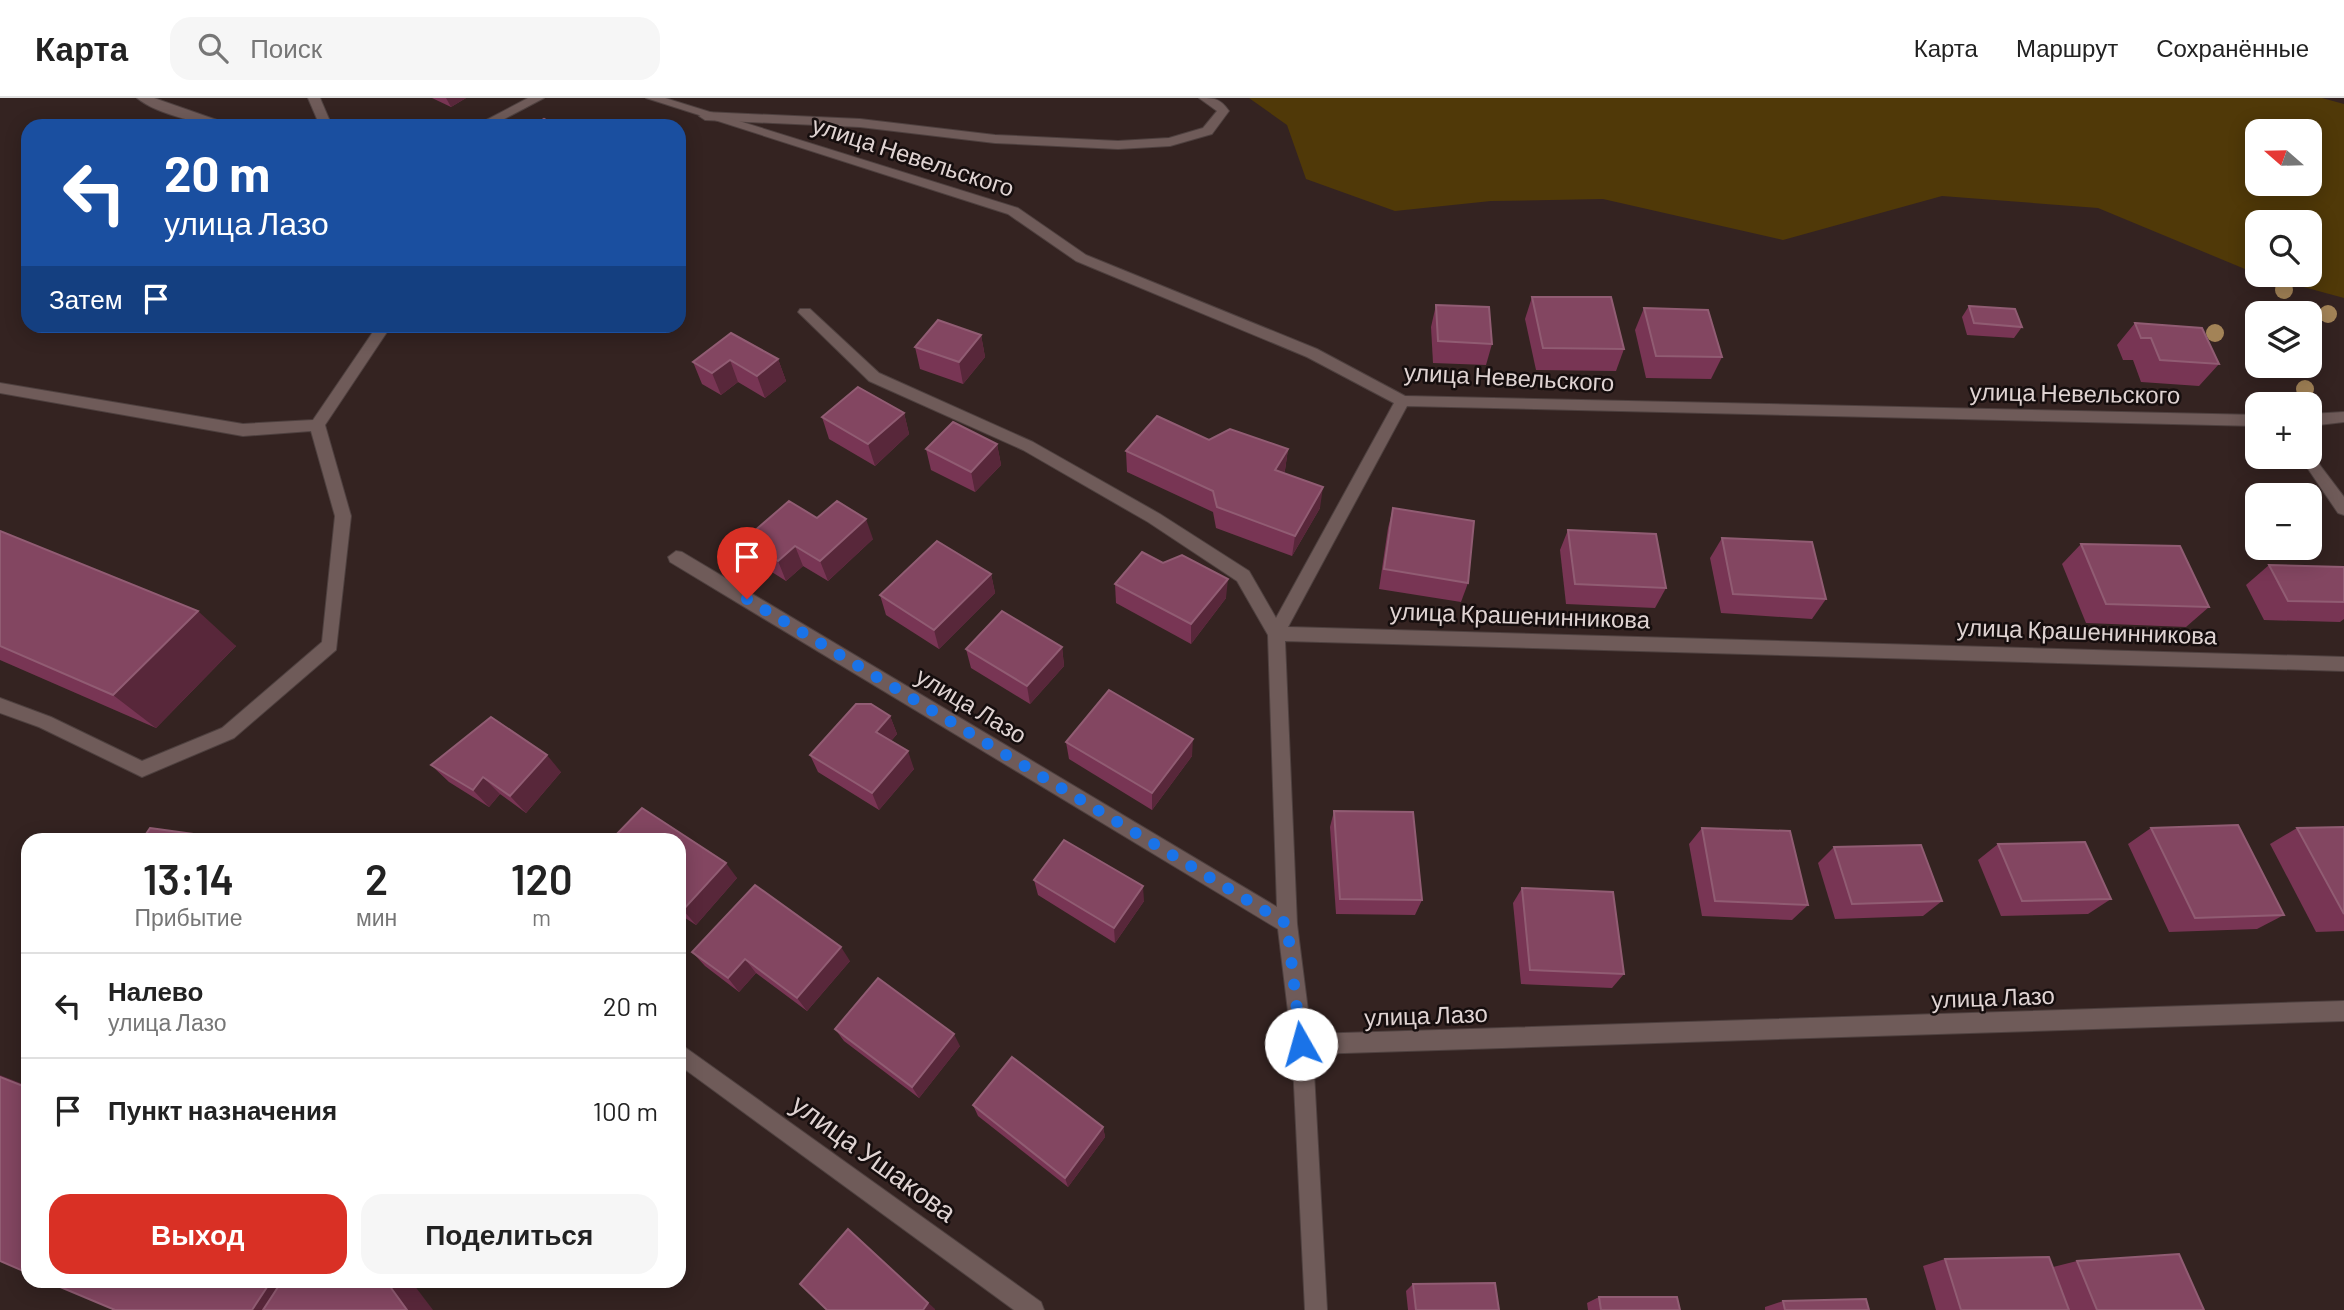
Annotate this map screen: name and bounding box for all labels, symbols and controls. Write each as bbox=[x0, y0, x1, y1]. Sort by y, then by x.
search box bbox=[170, 17, 660, 80]
text: Карта bbox=[35, 28, 128, 68]
icon: search bbox=[194, 29, 232, 67]
text: Поиск bbox=[250, 32, 322, 63]
text: Карта bbox=[1914, 33, 1978, 62]
text: Маршрут bbox=[2016, 33, 2118, 62]
text: Сохранённые bbox=[2156, 33, 2309, 62]
street label: улица Невельского bbox=[809, 109, 1018, 202]
north arrow bbox=[2245, 119, 2322, 196]
map controls bbox=[2245, 119, 2322, 560]
text: 20 m bbox=[164, 143, 270, 202]
icon: left bbox=[49, 147, 140, 238]
text: улица Лазо bbox=[164, 203, 329, 241]
button: search bbox=[2245, 210, 2322, 287]
icon: arrive bbox=[137, 280, 175, 318]
text: Затем bbox=[49, 283, 123, 314]
button: layers bbox=[2245, 301, 2322, 378]
street label: улица Невельского bbox=[1403, 357, 1615, 396]
street label: улица Невельского bbox=[1969, 376, 2181, 409]
button: + bbox=[2245, 392, 2322, 469]
button: − bbox=[2245, 483, 2322, 560]
pin bbox=[717, 527, 777, 599]
icon: arrive bbox=[728, 538, 766, 576]
street label: улица Крашенинникова bbox=[1389, 595, 1651, 634]
street label: улица Крашенинникова bbox=[1956, 611, 2218, 650]
street label: улица Лазо bbox=[911, 660, 1032, 749]
text: 13:14 bbox=[143, 853, 234, 903]
text: 2 bbox=[365, 853, 388, 903]
text: 120 bbox=[511, 853, 573, 903]
text: Прибытие bbox=[134, 903, 242, 931]
text: мин bbox=[356, 903, 397, 931]
text: m bbox=[532, 903, 551, 931]
text: Налево bbox=[108, 975, 203, 1006]
street label: улица Лазо bbox=[1931, 980, 2055, 1013]
icon: left bbox=[49, 987, 87, 1025]
text: 20 m bbox=[603, 990, 658, 1021]
street label: улица Лазо bbox=[1364, 998, 1488, 1031]
position arrow bbox=[1264, 1007, 1338, 1081]
text: улица Лазо bbox=[108, 1008, 227, 1036]
street label: улица Ушакова bbox=[786, 1086, 964, 1229]
icon: arrive bbox=[49, 1092, 87, 1130]
text: Пункт назначения bbox=[108, 1094, 337, 1125]
text: 100 m bbox=[593, 1095, 658, 1126]
button: Выход bbox=[49, 1194, 347, 1274]
button: Поделиться bbox=[361, 1194, 658, 1274]

